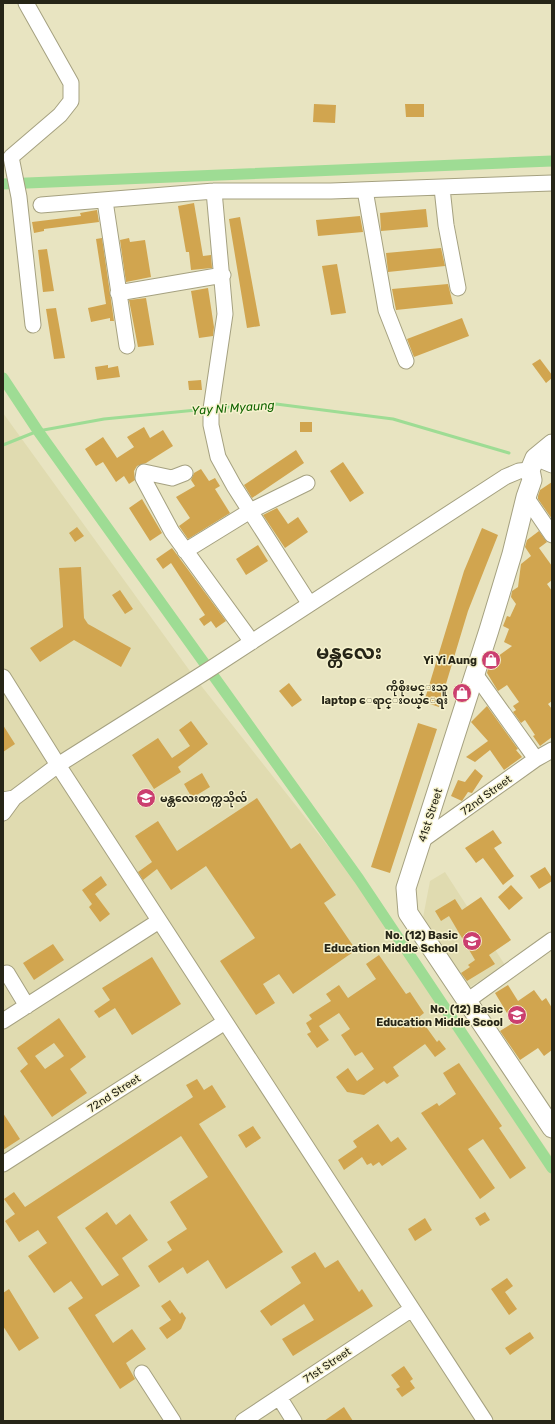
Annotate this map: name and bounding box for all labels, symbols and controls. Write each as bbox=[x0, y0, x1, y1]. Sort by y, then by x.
water label: Yay Ni Myaung bbox=[191, 398, 275, 418]
district label: မန္တလေး bbox=[316, 641, 382, 668]
shop icon: Yi Yi Aung bbox=[480, 649, 502, 671]
place label: Yi Yi Aung bbox=[423, 654, 477, 667]
place label: ကိုစိုးမင္းသူ laptop ေရာင္းဝယ္ေရး bbox=[321, 680, 448, 709]
shop icon: ကိုစိုးမင္းသူ laptop ေရာင္းဝယ္ေရး bbox=[451, 682, 473, 704]
street label: 72nd Street bbox=[458, 772, 515, 818]
street label: 41st Street bbox=[416, 786, 445, 844]
school or university icon: မန္တလေးတက္ကသိုလ် bbox=[135, 787, 157, 809]
place label: မန္တလေးတက္ကသိုလ် bbox=[160, 791, 247, 808]
place label: No. (12) Basic Education Middle School bbox=[324, 929, 459, 955]
school or university icon: No. (12) Basic Education Middle School bbox=[461, 930, 483, 952]
place label: No. (12) Basic Education Middle Scool bbox=[376, 1003, 504, 1029]
school or university icon: No. (12) Basic Education Middle Scool bbox=[506, 1004, 528, 1026]
street label: 72nd Street bbox=[86, 1071, 143, 1115]
street label: 71st Street bbox=[301, 1344, 354, 1386]

